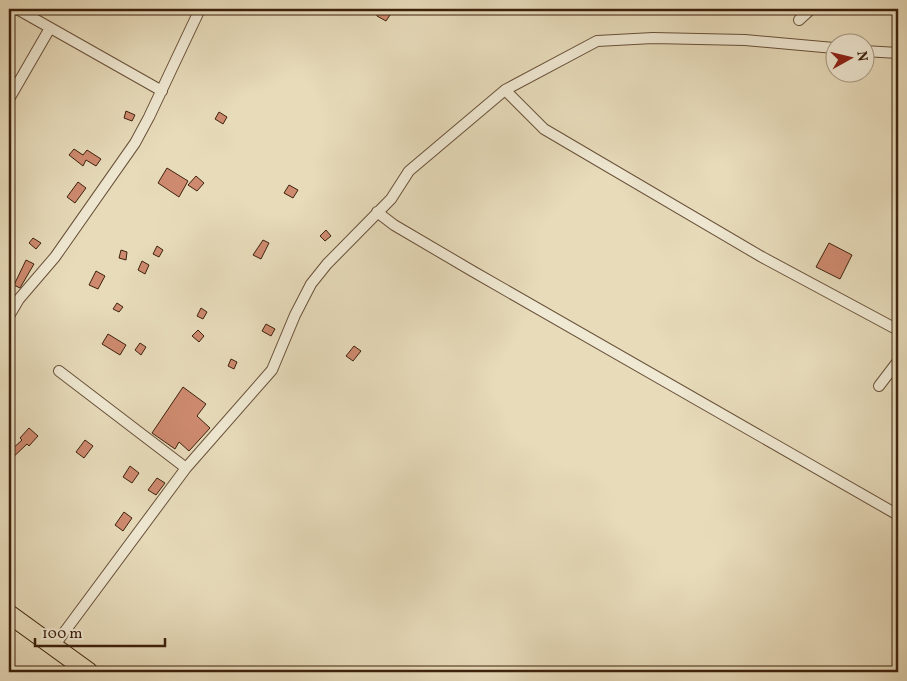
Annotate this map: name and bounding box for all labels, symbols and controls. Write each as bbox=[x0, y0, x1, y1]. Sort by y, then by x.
north arrow bbox=[824, 32, 874, 82]
text: N bbox=[851, 50, 872, 63]
scale bar bbox=[35, 616, 165, 648]
text: 100 m bbox=[42, 624, 82, 645]

